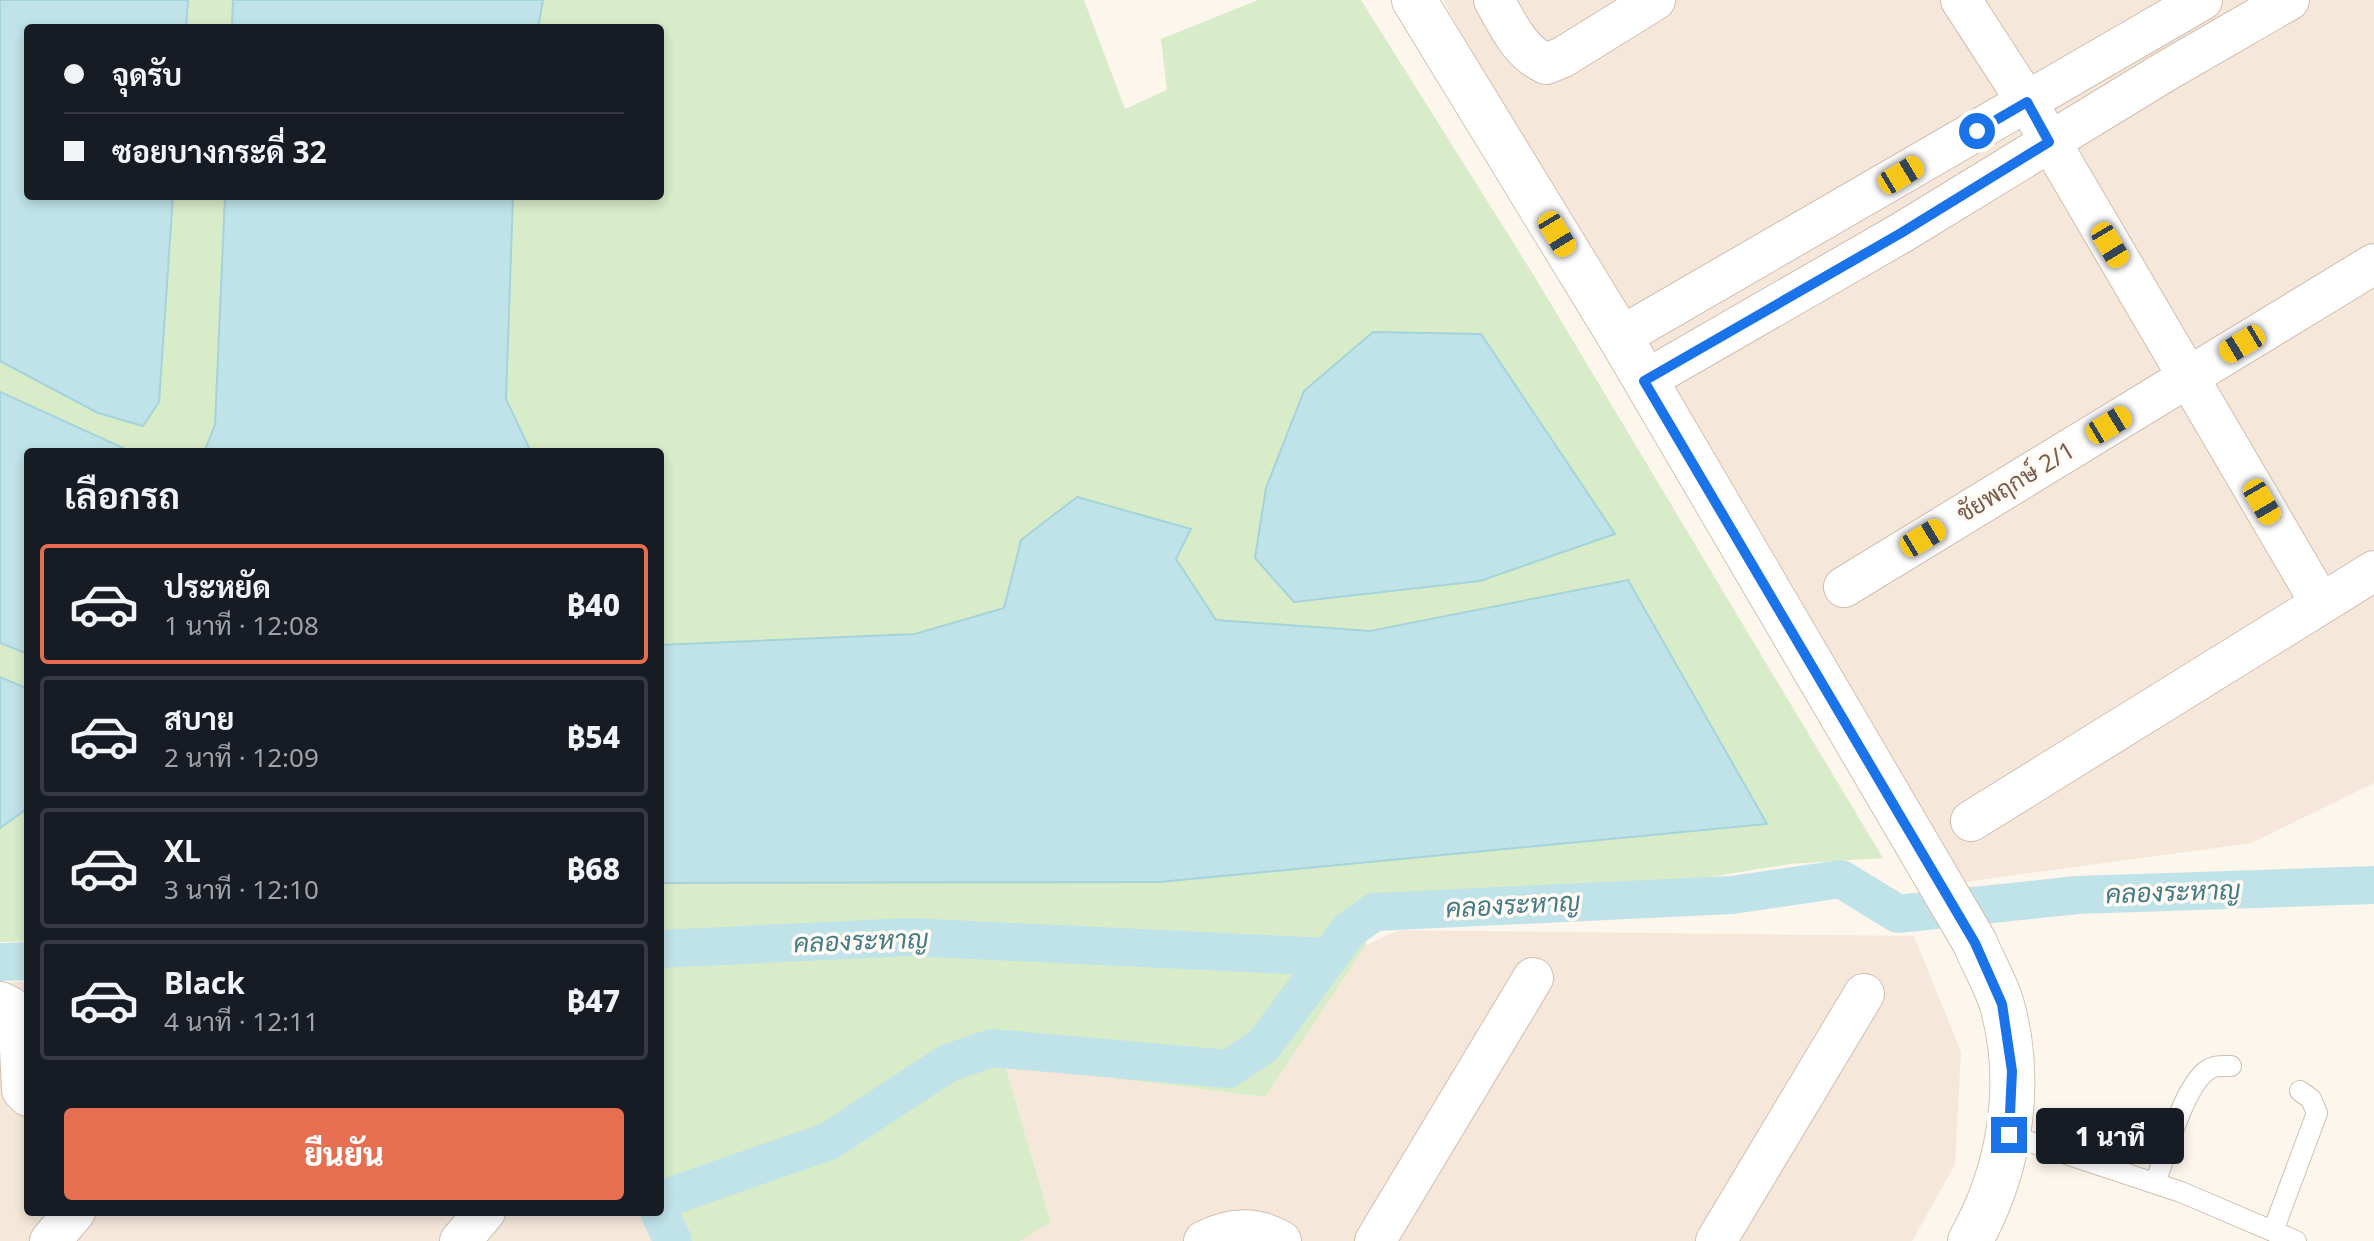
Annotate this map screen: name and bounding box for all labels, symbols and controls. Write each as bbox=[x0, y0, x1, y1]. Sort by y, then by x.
text: จุดรับ bbox=[112, 54, 182, 95]
route start bbox=[1959, 113, 1995, 149]
text: ซอยบางกระดี่ 32 bbox=[112, 131, 327, 172]
car bbox=[1874, 152, 1928, 198]
car bbox=[1534, 207, 1580, 261]
car bbox=[2087, 218, 2133, 272]
car bbox=[2215, 321, 2269, 367]
car bbox=[2082, 402, 2136, 448]
street label: ชัยพฤกษ์ 2/1 bbox=[1950, 433, 2080, 529]
text: เลือกรถ bbox=[64, 471, 180, 520]
car bbox=[2240, 475, 2284, 529]
car bbox=[1896, 515, 1950, 561]
text: ประหยัด bbox=[164, 566, 271, 607]
icon: car bbox=[68, 568, 140, 640]
text: ฿40 bbox=[567, 584, 620, 625]
text: 1 นาที · 12:08 bbox=[164, 607, 319, 643]
text: สบาย bbox=[164, 698, 234, 739]
icon: car bbox=[68, 700, 140, 772]
text: ฿54 bbox=[567, 716, 620, 757]
text: 2 นาที · 12:09 bbox=[164, 739, 319, 775]
text: XL bbox=[164, 830, 201, 871]
icon: car bbox=[68, 832, 140, 904]
text: ฿68 bbox=[567, 848, 620, 889]
text: 3 นาที · 12:10 bbox=[164, 871, 319, 907]
water label: คลองระหาญ bbox=[2105, 871, 2241, 911]
water label: คลองระหาญ bbox=[1445, 882, 1582, 926]
water label: คลองระหาญ bbox=[793, 920, 929, 960]
text: Black bbox=[164, 962, 245, 1003]
icon: car bbox=[68, 964, 140, 1036]
text: ฿47 bbox=[567, 980, 620, 1021]
text: 4 นาที · 12:11 bbox=[164, 1003, 319, 1039]
callout: 1 นาที bbox=[2037, 1107, 2185, 1163]
button: ยืนยัน bbox=[64, 1108, 624, 1200]
route end bbox=[1991, 1117, 2027, 1153]
text: 1 นาที bbox=[2075, 1118, 2145, 1154]

